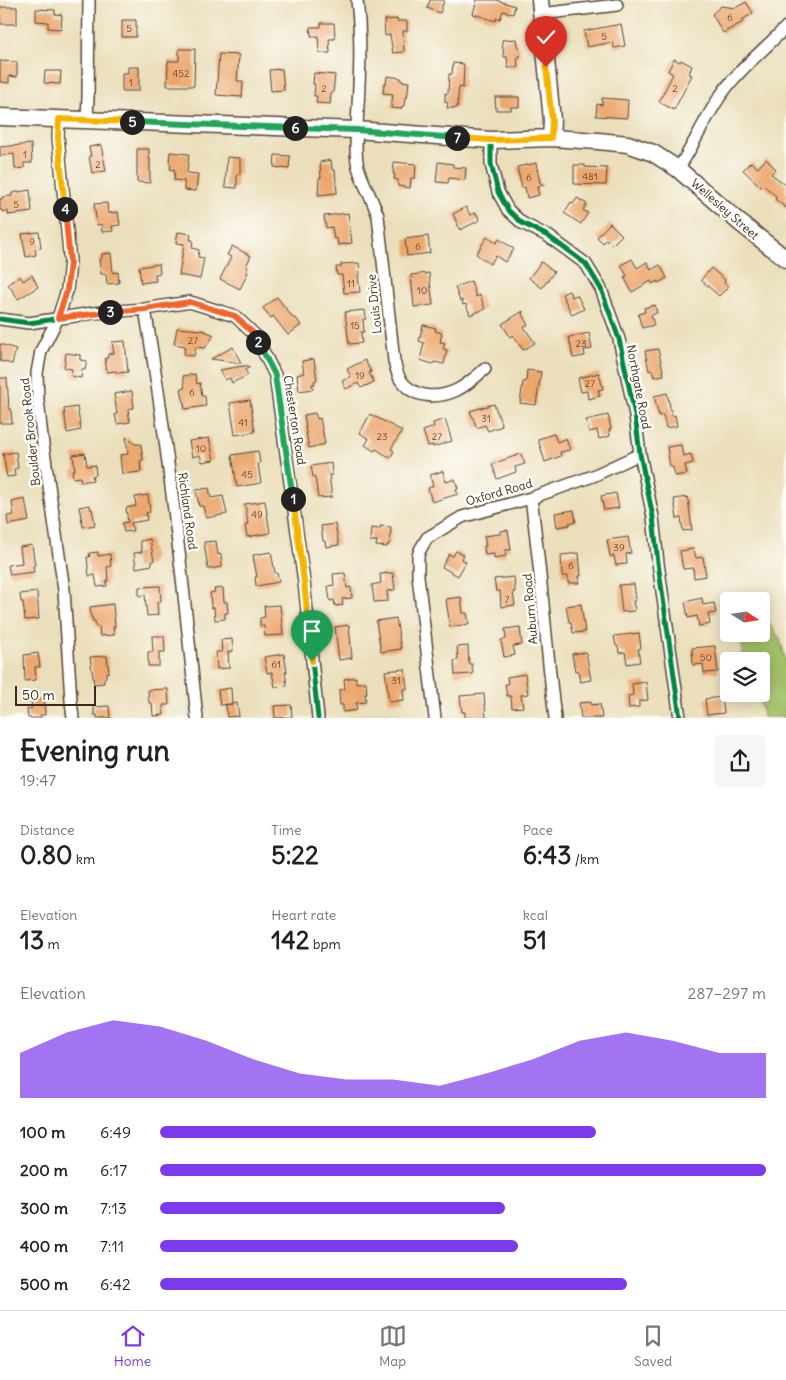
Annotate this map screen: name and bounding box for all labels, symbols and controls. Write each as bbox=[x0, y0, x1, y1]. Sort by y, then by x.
house number: 6 bbox=[727, 11, 733, 24]
pin bbox=[525, 16, 567, 67]
house number: 5 bbox=[126, 22, 132, 35]
icon: check bbox=[532, 23, 560, 51]
house number: 5 bbox=[601, 30, 607, 43]
house number: 452 bbox=[172, 67, 190, 80]
house number: 1 bbox=[129, 76, 133, 89]
house number: 2 bbox=[321, 82, 327, 95]
house number: 2 bbox=[672, 82, 678, 95]
pin: 5 bbox=[120, 110, 144, 134]
text: 5 bbox=[128, 113, 137, 131]
pin: 6 bbox=[282, 116, 308, 140]
text: 6 bbox=[291, 119, 300, 137]
pin: 7 bbox=[444, 126, 470, 150]
text: 7 bbox=[454, 129, 461, 147]
house number: 1 bbox=[23, 148, 27, 161]
house number: 2 bbox=[95, 158, 101, 171]
house number: 481 bbox=[582, 170, 598, 183]
house number: 6 bbox=[526, 171, 532, 184]
street label: Wellesley Street bbox=[688, 175, 762, 243]
pin: 4 bbox=[52, 196, 78, 222]
house number: 5 bbox=[13, 198, 19, 211]
text: 4 bbox=[61, 200, 70, 218]
house number: 9 bbox=[29, 235, 35, 248]
house number: 6 bbox=[415, 240, 421, 253]
street label: Louis Drive bbox=[363, 274, 385, 334]
house number: 11 bbox=[347, 277, 355, 290]
house number: 10 bbox=[417, 284, 427, 297]
pin: 3 bbox=[98, 300, 122, 324]
text: 3 bbox=[107, 303, 114, 321]
house number: 15 bbox=[350, 319, 360, 332]
pin: 2 bbox=[246, 330, 270, 354]
text: 2 bbox=[255, 333, 262, 351]
house number: 27 bbox=[188, 334, 198, 347]
house number: 23 bbox=[575, 337, 587, 350]
street label: Northgate Road bbox=[623, 343, 655, 431]
house number: 19 bbox=[355, 369, 365, 382]
street label: Chesterton Road bbox=[280, 374, 310, 466]
street label: Boulder Brook Road bbox=[17, 377, 43, 487]
house number: 27 bbox=[585, 377, 595, 390]
house number: 6 bbox=[189, 386, 195, 399]
house number: 31 bbox=[481, 412, 491, 425]
house number: 41 bbox=[238, 416, 248, 429]
house number: 23 bbox=[376, 430, 388, 443]
house number: 27 bbox=[432, 430, 442, 443]
house number: 10 bbox=[196, 442, 206, 455]
house number: 45 bbox=[241, 468, 253, 481]
street label: Richland Road bbox=[175, 471, 201, 551]
street label: Oxford Road bbox=[464, 475, 534, 509]
pin: 1 bbox=[280, 486, 306, 512]
text: 1 bbox=[291, 490, 296, 508]
house number: 49 bbox=[251, 508, 263, 521]
house number: 39 bbox=[613, 541, 625, 554]
house number: 6 bbox=[568, 559, 574, 572]
street label: Auburn Road bbox=[519, 573, 541, 645]
north arrow bbox=[720, 592, 770, 642]
map controls bbox=[720, 592, 770, 702]
house number: 7 bbox=[505, 593, 510, 606]
pin bbox=[291, 610, 333, 661]
icon: arrive bbox=[298, 617, 326, 645]
house number: 50 bbox=[700, 651, 712, 664]
button: layers bbox=[720, 652, 770, 702]
house number: 61 bbox=[271, 658, 281, 671]
house number: 31 bbox=[391, 674, 401, 687]
scale bar bbox=[15, 682, 96, 706]
text: 50 m bbox=[22, 686, 55, 704]
text: Evening run bbox=[20, 733, 170, 769]
button: share bbox=[714, 735, 766, 787]
text: 19:47 bbox=[20, 770, 56, 790]
text: Distance bbox=[20, 821, 75, 839]
text: Time bbox=[271, 821, 302, 839]
text: Pace bbox=[523, 821, 553, 839]
text: 0.80 bbox=[20, 839, 72, 871]
text: 5:22 bbox=[271, 839, 319, 871]
text: 6:43 bbox=[523, 839, 571, 871]
text: km bbox=[72, 850, 95, 868]
text: /km bbox=[571, 850, 599, 868]
text: Elevation bbox=[20, 906, 77, 924]
text: Heart rate bbox=[271, 906, 336, 924]
text: kcal bbox=[523, 906, 548, 924]
text: 13 bbox=[20, 924, 44, 956]
text: 142 bbox=[271, 924, 309, 956]
text: 51 bbox=[523, 924, 547, 956]
text: m bbox=[44, 935, 60, 953]
text: bpm bbox=[309, 935, 341, 953]
text: Elevation bbox=[20, 983, 86, 1003]
text: 287–297 m bbox=[687, 983, 766, 1003]
text: 100 m bbox=[20, 1122, 65, 1142]
text: 6:49 bbox=[100, 1122, 131, 1142]
text: 200 m bbox=[20, 1160, 68, 1180]
text: 6:17 bbox=[100, 1160, 127, 1180]
text: 300 m bbox=[20, 1198, 68, 1218]
text: 7:13 bbox=[100, 1198, 127, 1218]
text: 400 m bbox=[20, 1236, 68, 1256]
text: 7:11 bbox=[100, 1236, 124, 1256]
text: 500 m bbox=[20, 1274, 68, 1294]
text: 6:42 bbox=[100, 1274, 131, 1294]
tab: Home bbox=[114, 1322, 151, 1370]
tab: Map bbox=[379, 1322, 407, 1370]
tab: Saved bbox=[634, 1322, 672, 1370]

